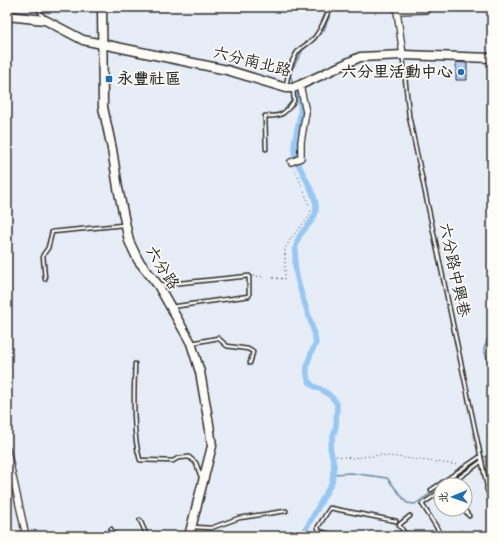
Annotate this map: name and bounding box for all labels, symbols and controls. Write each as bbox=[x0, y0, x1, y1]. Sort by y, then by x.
street label: 六分南北路 bbox=[211, 42, 293, 82]
place label: 六分里活動中心 bbox=[341, 62, 453, 83]
marker: 六分里活動中心 bbox=[456, 67, 466, 77]
place label: 永豐社區 bbox=[117, 69, 181, 90]
marker: 永豐社區 bbox=[104, 74, 114, 84]
street label: 六分路中興巷 bbox=[434, 221, 474, 319]
street label: 六分路 bbox=[140, 242, 184, 294]
north arrow bbox=[433, 477, 473, 517]
text: 北 bbox=[437, 492, 451, 503]

